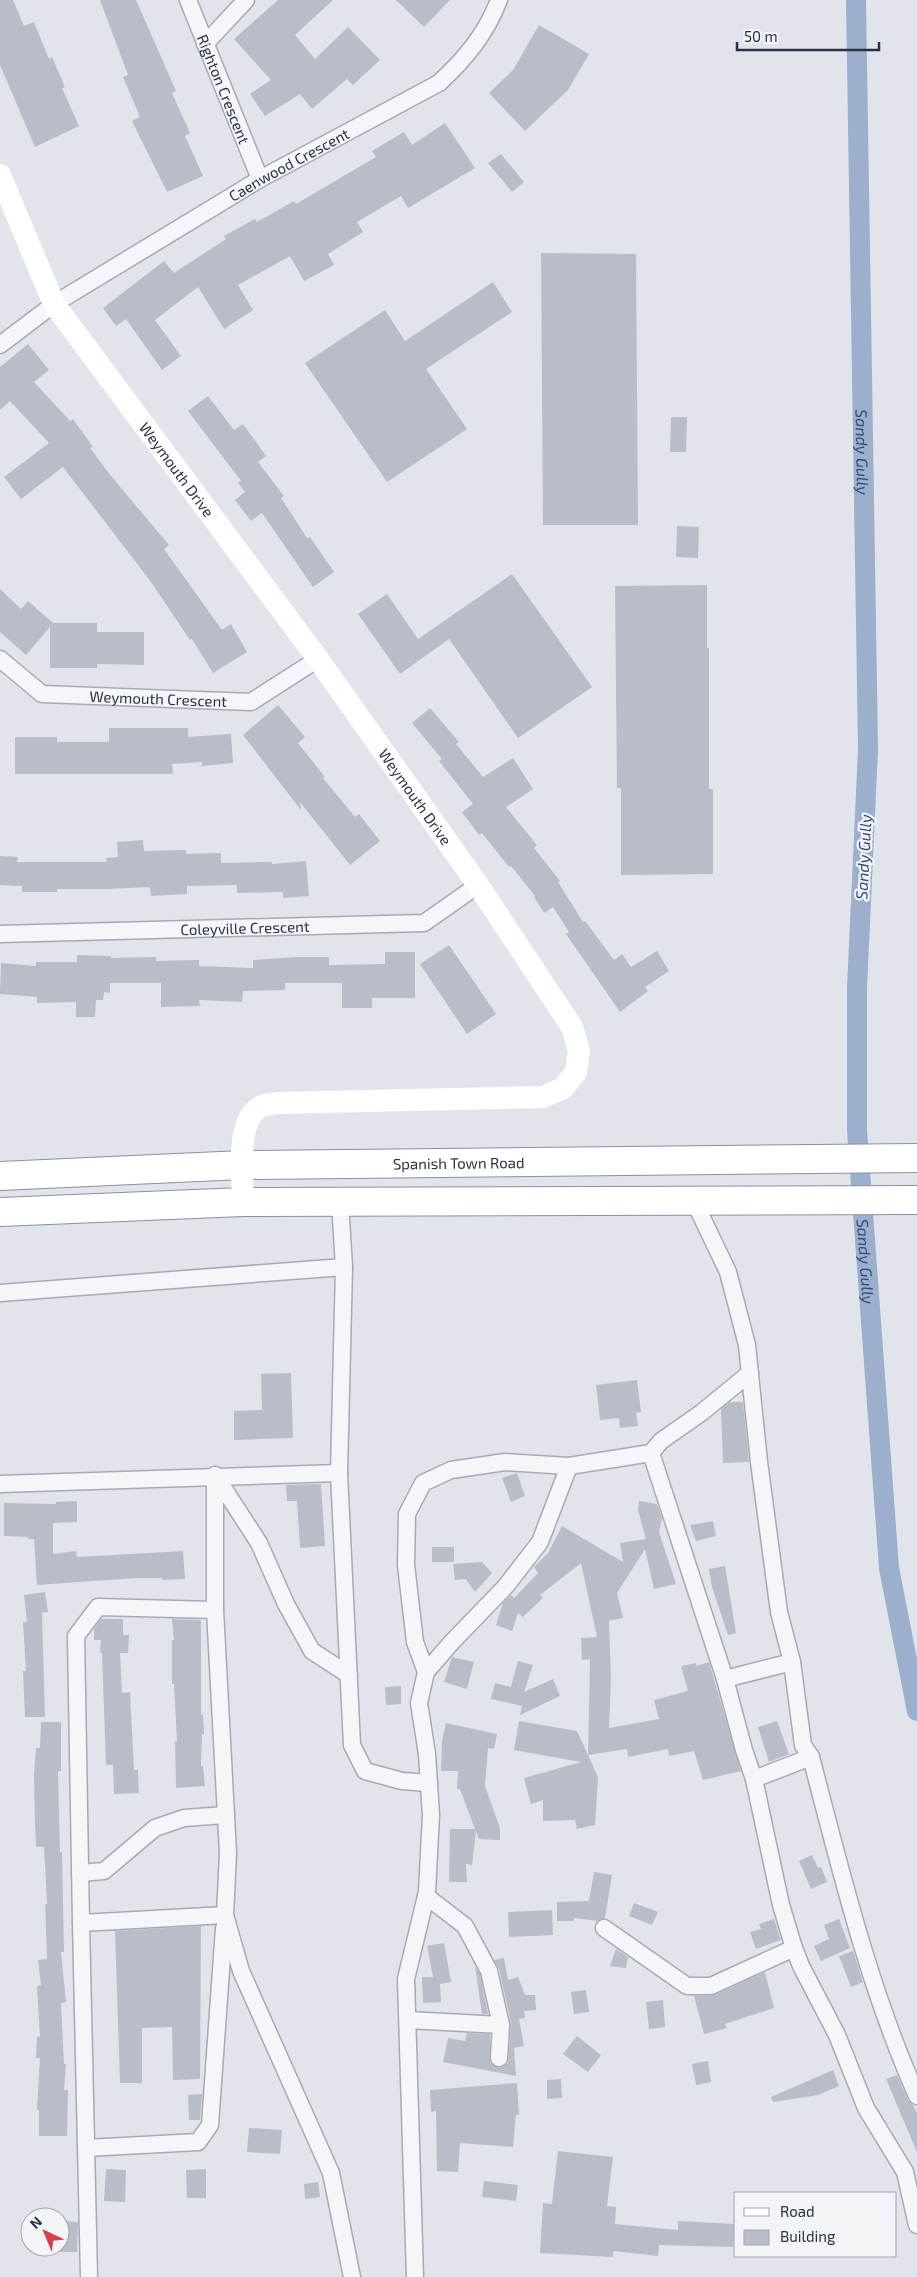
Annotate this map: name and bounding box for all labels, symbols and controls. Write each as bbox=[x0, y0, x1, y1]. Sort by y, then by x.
scale bar bbox=[737, 20, 880, 52]
text: 50 m bbox=[744, 27, 778, 45]
street label: Righton Crescent bbox=[194, 32, 254, 147]
street label: Caenwood Crescent bbox=[225, 124, 352, 205]
water label: Sandy Gully bbox=[853, 409, 873, 495]
street label: Weymouth Drive bbox=[136, 418, 218, 520]
street label: Weymouth Crescent bbox=[89, 687, 228, 710]
street label: Weymouth Drive bbox=[375, 745, 456, 848]
water label: Sandy Gully bbox=[851, 813, 876, 900]
street label: Coleyville Crescent bbox=[180, 917, 310, 938]
street label: Spanish Town Road bbox=[393, 1153, 525, 1172]
water label: Sandy Gully bbox=[854, 1218, 879, 1305]
legend bbox=[734, 2192, 897, 2257]
text: Road bbox=[780, 2202, 815, 2220]
north arrow bbox=[20, 2207, 70, 2257]
text: N bbox=[26, 2213, 45, 2232]
text: Building bbox=[780, 2227, 836, 2245]

